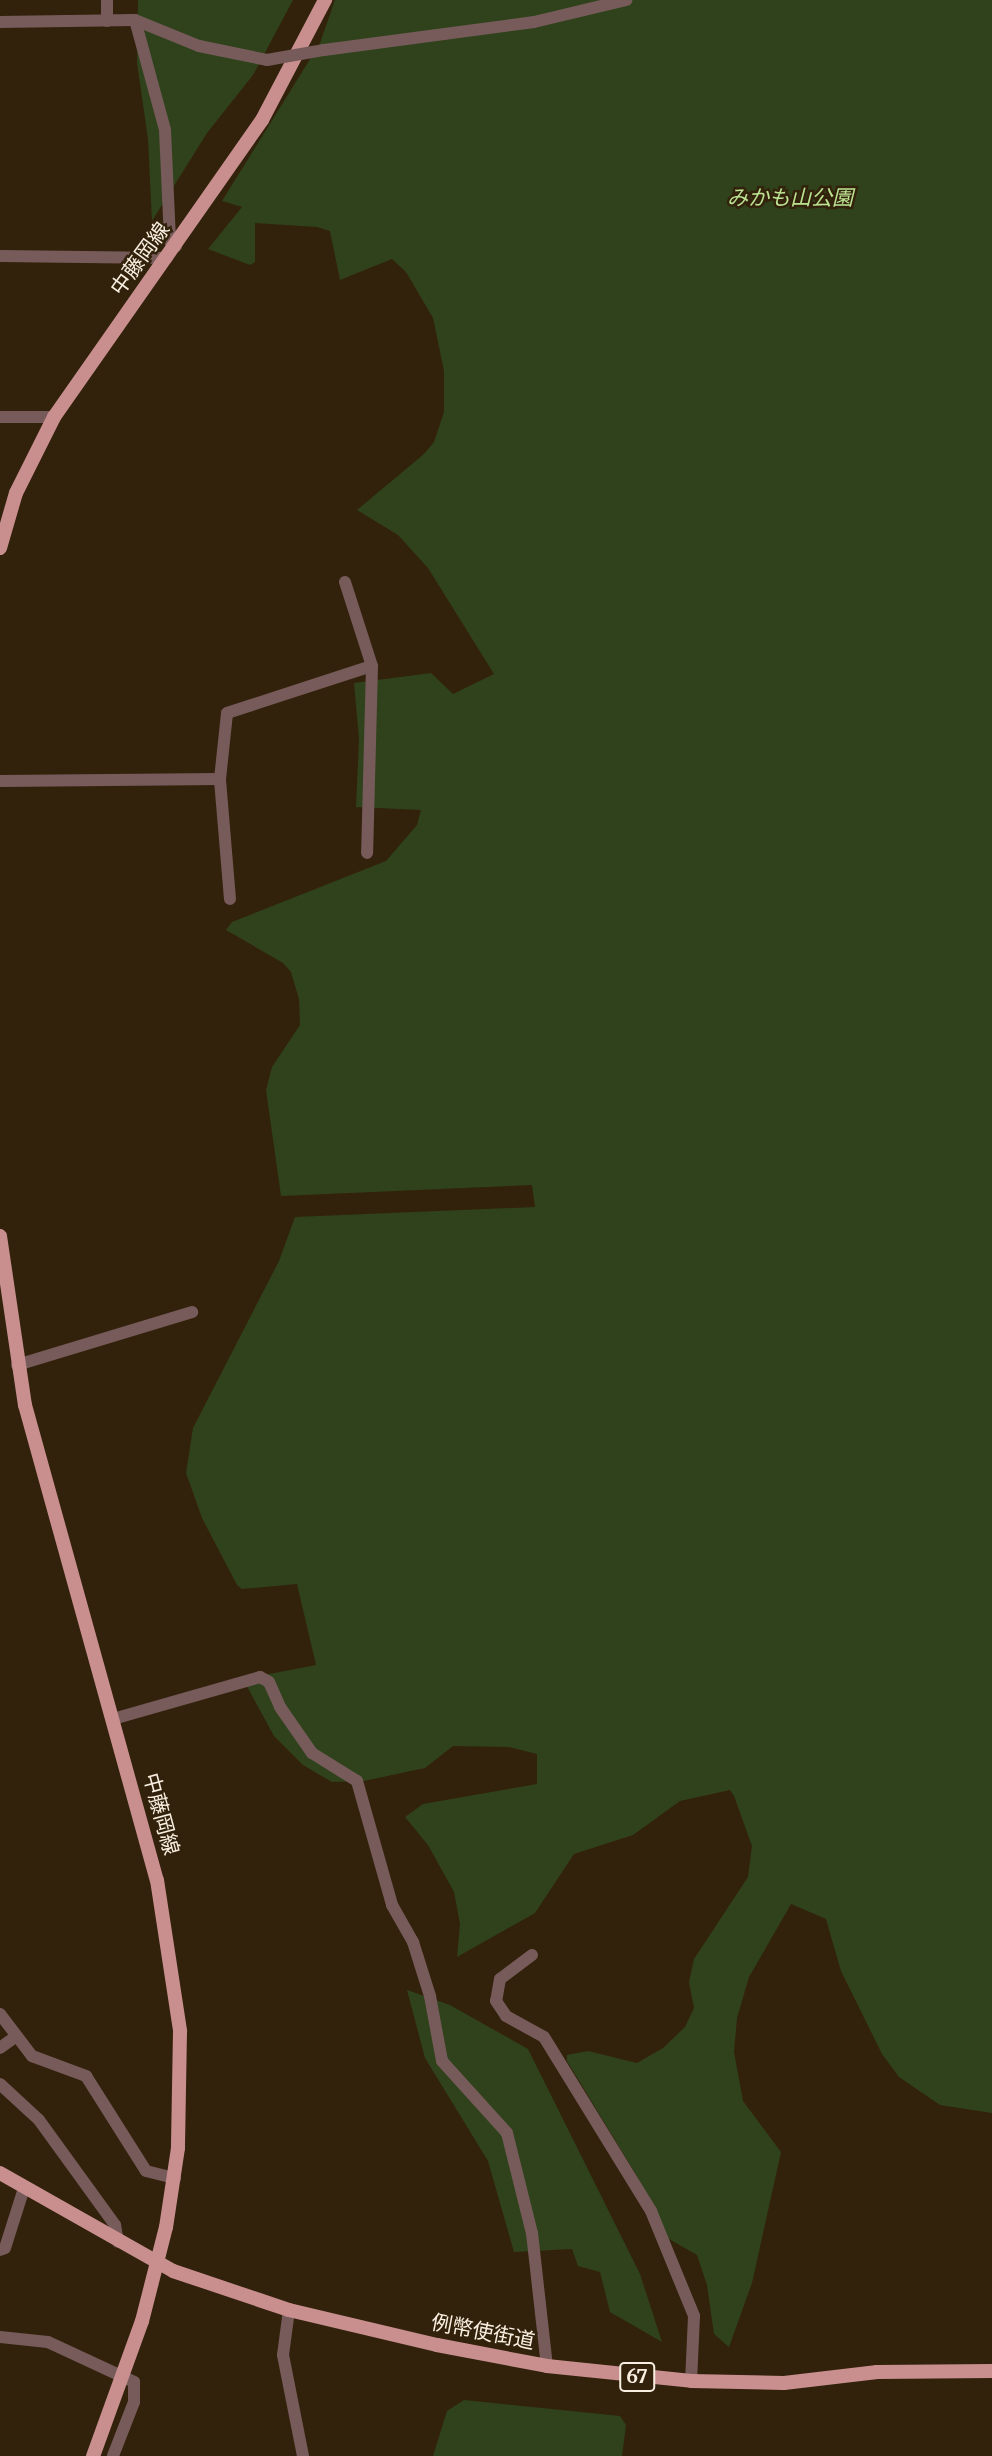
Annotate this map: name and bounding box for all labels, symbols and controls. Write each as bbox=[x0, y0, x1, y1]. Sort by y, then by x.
park label: みかも山公園 bbox=[727, 185, 853, 211]
street label: 中藤岡線 bbox=[105, 218, 175, 300]
street label: 中藤岡線 bbox=[138, 1770, 184, 1858]
street label: 例幣使街道 bbox=[429, 2310, 537, 2354]
road number: 67 bbox=[618, 2362, 656, 2392]

